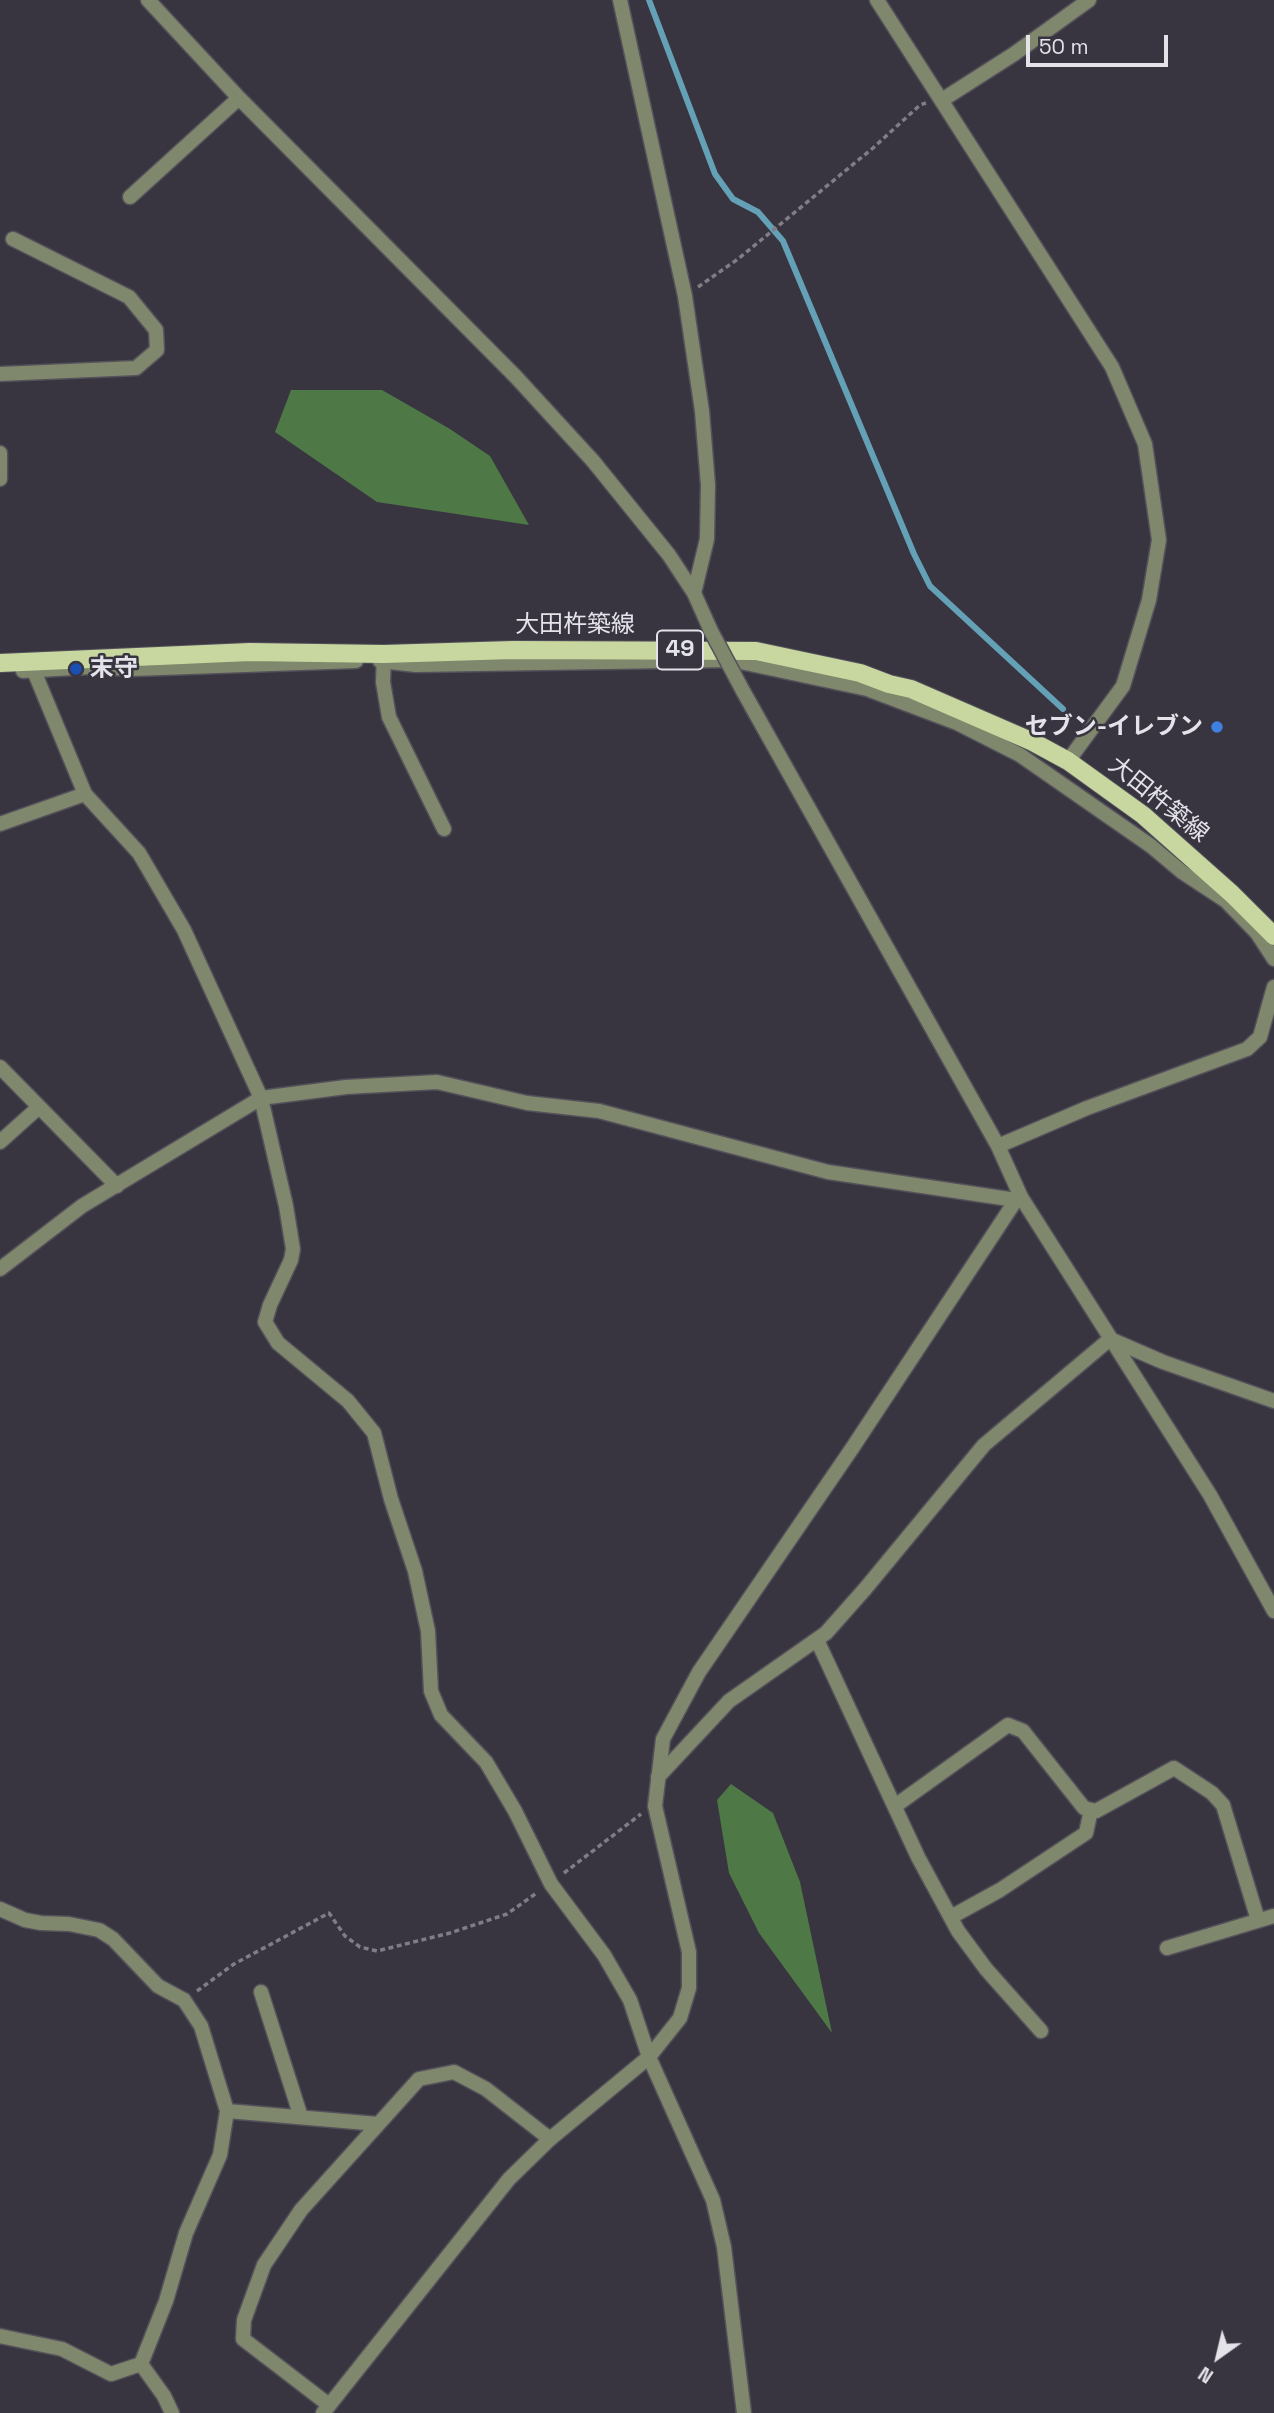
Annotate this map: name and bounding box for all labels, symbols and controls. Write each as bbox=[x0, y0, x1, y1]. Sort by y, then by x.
scale bar bbox=[1029, 21, 1171, 65]
text: 50 m bbox=[1039, 33, 1089, 60]
street label: 大田杵築線 bbox=[515, 611, 635, 639]
road number: 49 bbox=[657, 630, 703, 670]
place label: 末守 bbox=[90, 655, 138, 683]
marker: 末守 bbox=[68, 661, 84, 677]
place label: セブン-イレブン bbox=[1025, 713, 1203, 741]
marker: セブン-イレブン bbox=[1209, 719, 1225, 735]
street label: 大田杵築線 bbox=[1102, 751, 1214, 849]
north arrow bbox=[1183, 2322, 1253, 2392]
text: N bbox=[1194, 2361, 1218, 2389]

